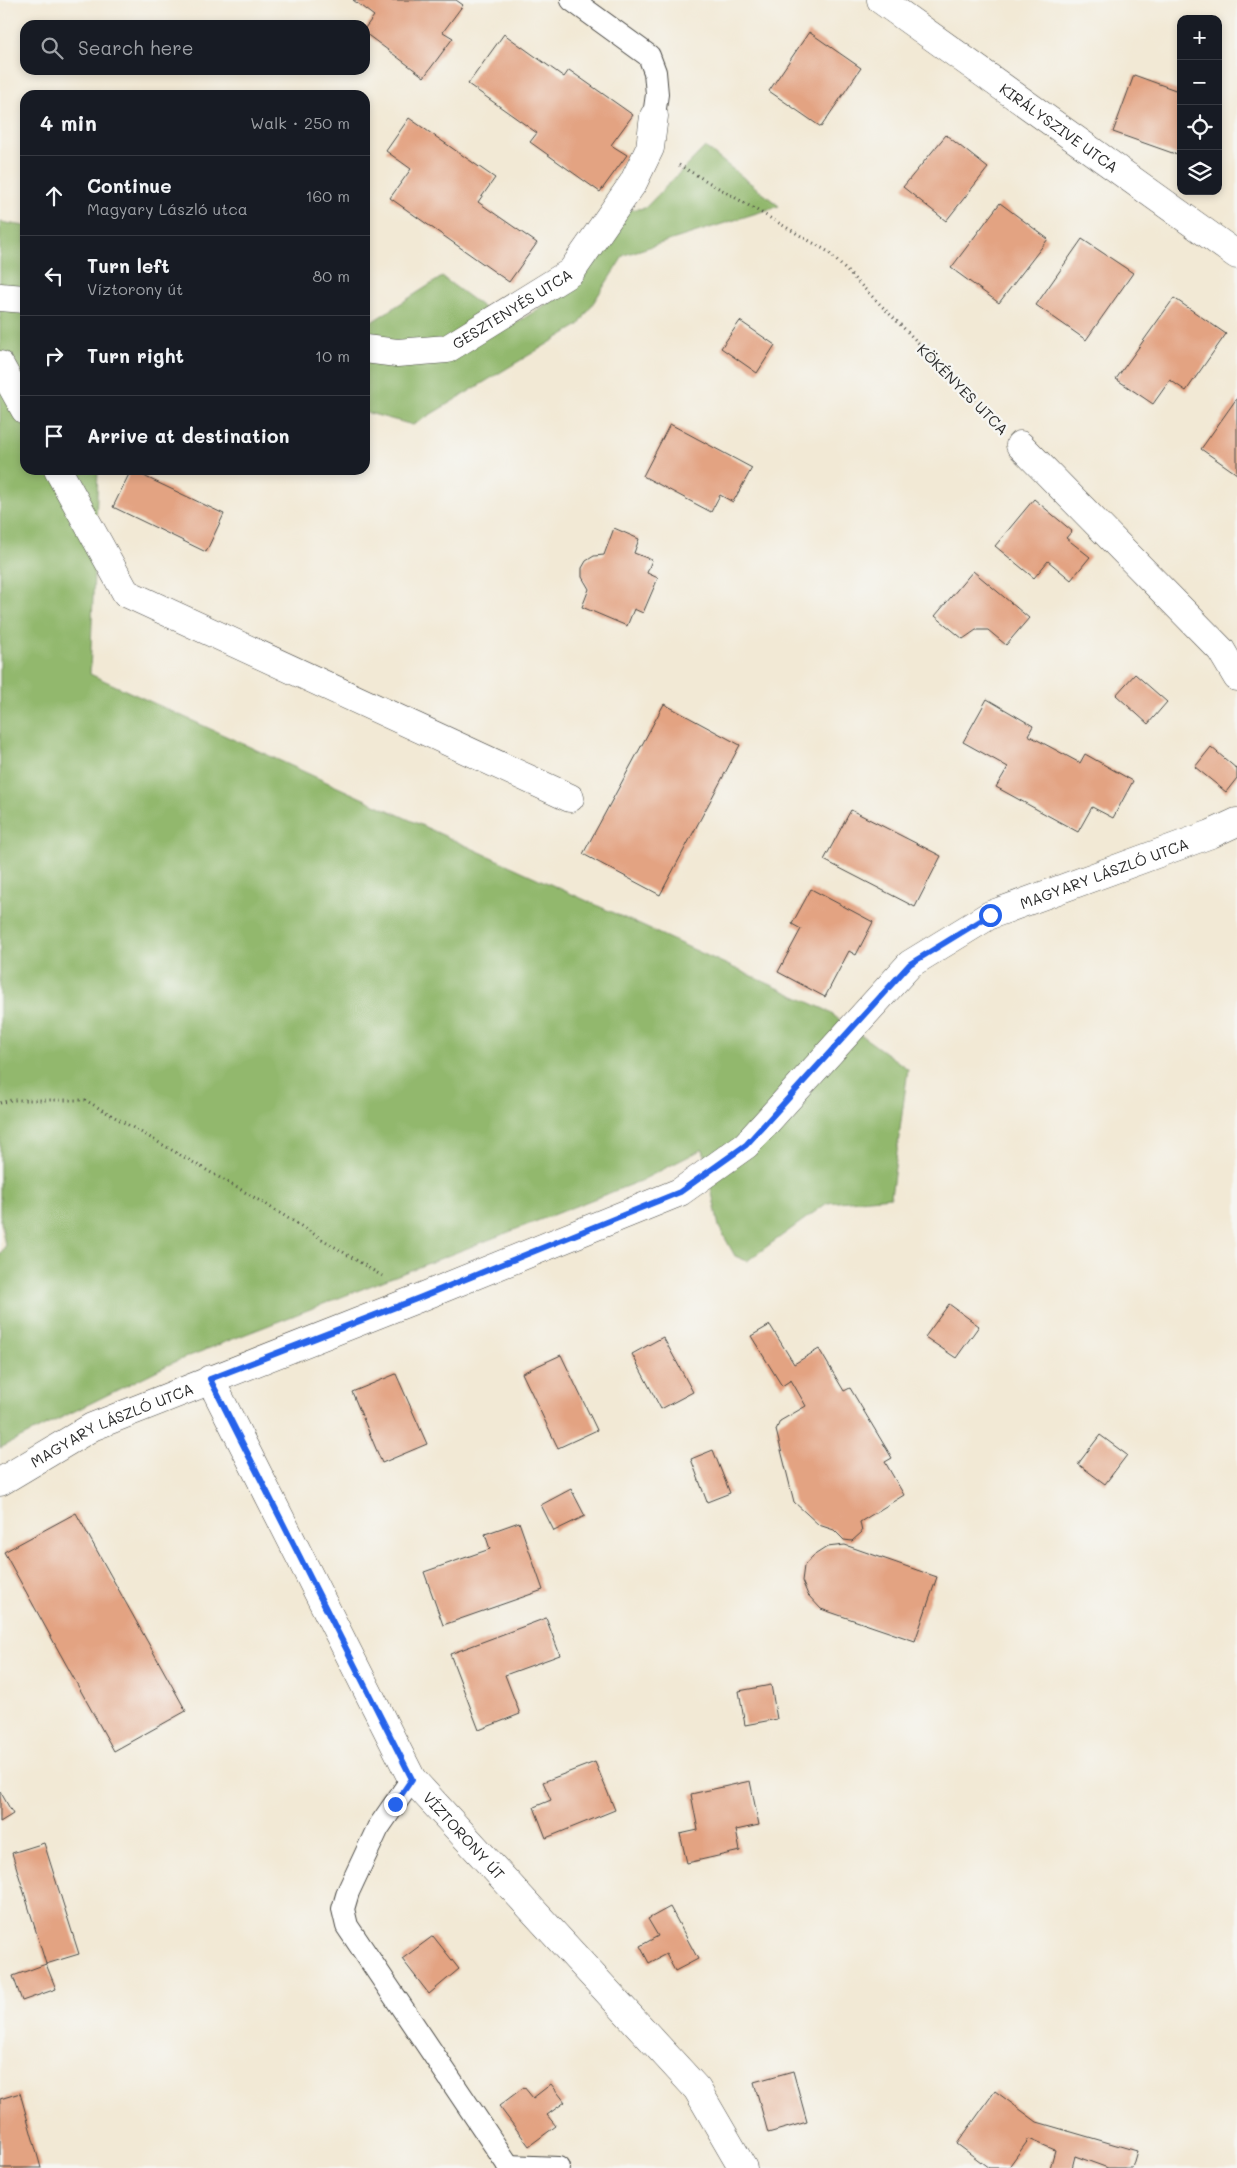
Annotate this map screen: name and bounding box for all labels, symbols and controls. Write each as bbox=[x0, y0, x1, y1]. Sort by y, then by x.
map controls bbox=[1177, 15, 1222, 195]
button: + bbox=[1177, 15, 1222, 60]
search box bbox=[20, 20, 370, 75]
icon: search bbox=[38, 34, 66, 62]
text: Search here bbox=[78, 35, 194, 60]
button: − bbox=[1177, 60, 1222, 105]
street label: KIRÁLYSZIVE UTCA bbox=[996, 78, 1122, 177]
button: locate bbox=[1177, 105, 1222, 150]
text: 4 min bbox=[40, 109, 97, 136]
text: Walk · 250 m bbox=[250, 112, 350, 133]
button: layers bbox=[1177, 150, 1222, 195]
text: Continue bbox=[87, 173, 172, 198]
icon: ahead bbox=[40, 182, 68, 210]
text: 160 m bbox=[305, 185, 350, 206]
text: Magyary László utca bbox=[87, 198, 248, 219]
text: Turn left bbox=[87, 253, 170, 278]
icon: left bbox=[40, 262, 68, 290]
street label: GESZTENYÉS UTCA bbox=[448, 264, 576, 353]
text: 80 m bbox=[313, 265, 350, 286]
text: Víztorony út bbox=[87, 278, 183, 299]
street label: KÖKÉNYES UTCA bbox=[913, 339, 1013, 439]
icon: right bbox=[40, 342, 68, 370]
text: Turn right bbox=[87, 343, 184, 368]
text: 10 m bbox=[315, 345, 350, 366]
icon: arrive bbox=[40, 422, 68, 450]
text: Arrive at destination bbox=[87, 423, 290, 448]
street label: MAGYARY LÁSZLÓ UTCA bbox=[1017, 833, 1191, 913]
route start bbox=[979, 904, 1002, 927]
street label: MAGYARY LÁSZLÓ UTCA bbox=[27, 1378, 196, 1472]
street label: VÍZTORONY ÚT bbox=[419, 1788, 509, 1884]
route end bbox=[384, 1793, 407, 1816]

